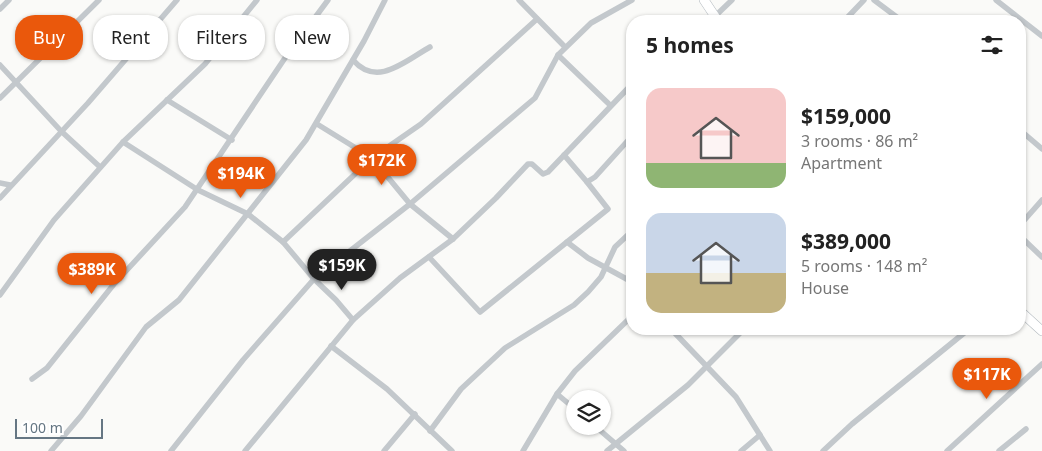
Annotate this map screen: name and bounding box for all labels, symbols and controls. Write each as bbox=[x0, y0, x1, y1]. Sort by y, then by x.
chip: Buy bbox=[15, 15, 83, 60]
chip: Rent bbox=[93, 15, 168, 60]
chip: Filters bbox=[178, 15, 265, 60]
chip: New bbox=[275, 15, 349, 60]
text: 5 homes bbox=[646, 31, 734, 59]
icon: filters bbox=[978, 31, 1006, 59]
text: $159,000 bbox=[801, 102, 891, 130]
icon: home bbox=[686, 108, 746, 168]
text: 3 rooms · 86 m² bbox=[801, 130, 918, 152]
pin: $172K bbox=[347, 144, 417, 186]
text: $172K bbox=[358, 149, 406, 171]
text: Apartment bbox=[801, 152, 882, 174]
pin: $194K bbox=[206, 156, 276, 199]
text: $194K bbox=[217, 162, 265, 184]
text: $389,000 bbox=[801, 227, 891, 255]
icon: home bbox=[686, 233, 746, 293]
pin: $159K bbox=[307, 248, 377, 291]
pin: $389K bbox=[57, 252, 127, 295]
text: $159K bbox=[318, 254, 366, 276]
text: 5 rooms · 148 m² bbox=[801, 255, 927, 277]
text: $389K bbox=[68, 258, 116, 280]
text: House bbox=[801, 277, 849, 299]
pin: $117K bbox=[952, 358, 1022, 400]
text: $117K bbox=[963, 363, 1011, 385]
map controls bbox=[566, 390, 611, 435]
button: layers bbox=[566, 390, 611, 435]
scale bar bbox=[15, 416, 102, 439]
text: 100 m bbox=[22, 418, 63, 437]

